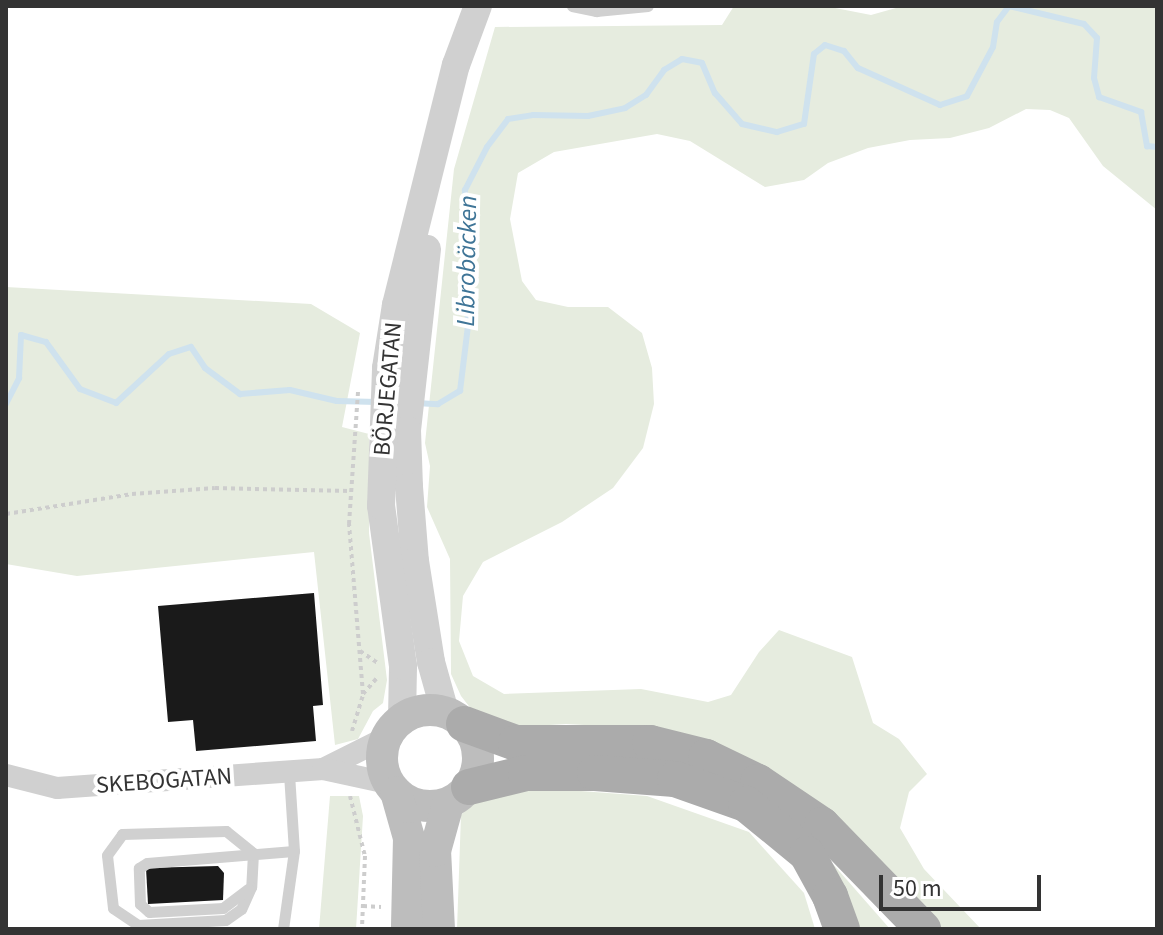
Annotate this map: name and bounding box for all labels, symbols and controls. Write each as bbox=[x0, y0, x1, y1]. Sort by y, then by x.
water label: Librobäcken bbox=[450, 195, 484, 327]
street label: BÖRJEGATAN bbox=[368, 321, 408, 457]
street label: SKEBOGATAN bbox=[95, 762, 233, 800]
scale bar bbox=[883, 859, 1045, 909]
text: 50 m bbox=[893, 871, 942, 906]

